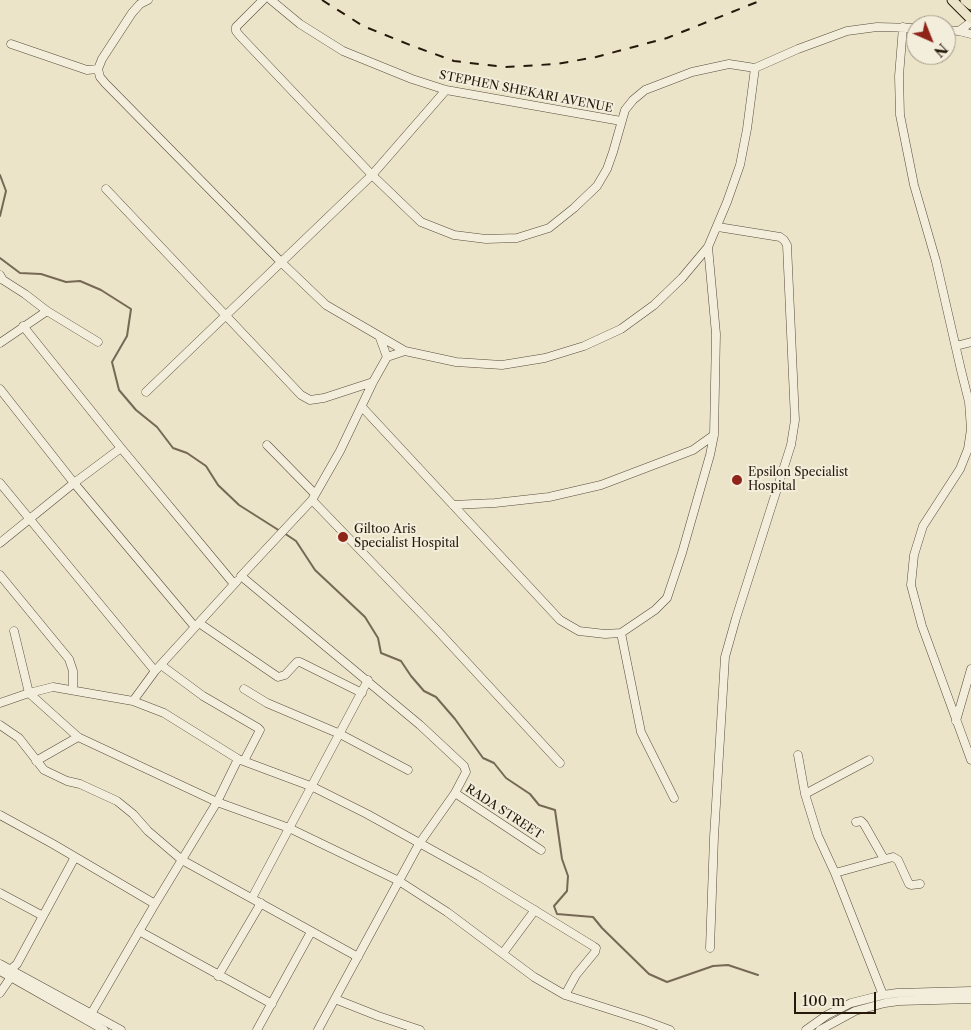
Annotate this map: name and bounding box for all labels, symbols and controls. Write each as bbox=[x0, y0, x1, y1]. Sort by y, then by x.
north arrow bbox=[906, 15, 956, 65]
text: N bbox=[930, 39, 951, 61]
street label: STEPHEN SHEKARI AVENUE bbox=[438, 68, 614, 116]
place label: Epsilon Specialist Hospital bbox=[748, 466, 848, 494]
marker: Epsilon Specialist Hospital bbox=[730, 473, 744, 487]
place label: Giltoo Aris Specialist Hospital bbox=[354, 523, 459, 551]
marker: Giltoo Aris Specialist Hospital bbox=[336, 530, 350, 544]
street label: RADA STREET bbox=[463, 782, 545, 842]
scale bar bbox=[796, 982, 878, 1014]
text: 100 m bbox=[802, 991, 845, 1010]

